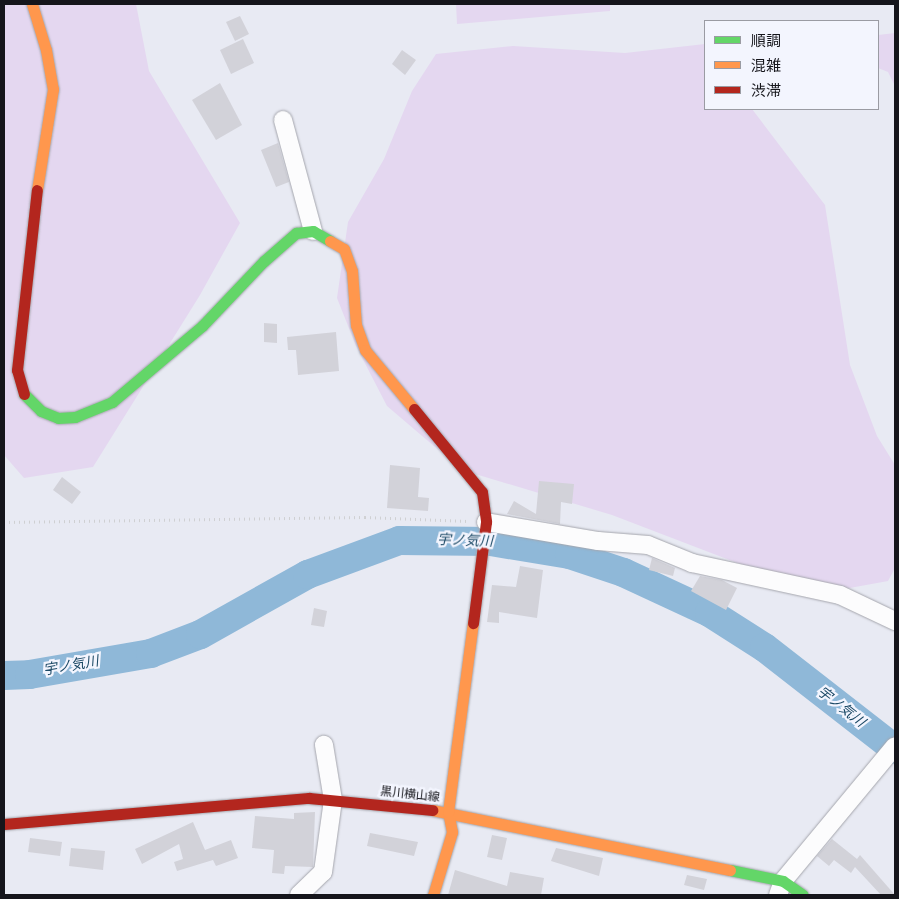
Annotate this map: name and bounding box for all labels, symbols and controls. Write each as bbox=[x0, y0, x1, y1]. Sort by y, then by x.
legend bbox=[704, 20, 879, 110]
text: 順調 bbox=[751, 32, 781, 50]
text: 混雑 bbox=[751, 57, 781, 75]
text: 渋滞 bbox=[751, 82, 781, 100]
water label: 宇ノ気川 bbox=[437, 532, 493, 550]
water label: 宇ノ気川 bbox=[42, 653, 100, 679]
water label: 宇ノ気川 bbox=[814, 683, 868, 731]
street label: 黒川横山線 bbox=[379, 785, 441, 805]

